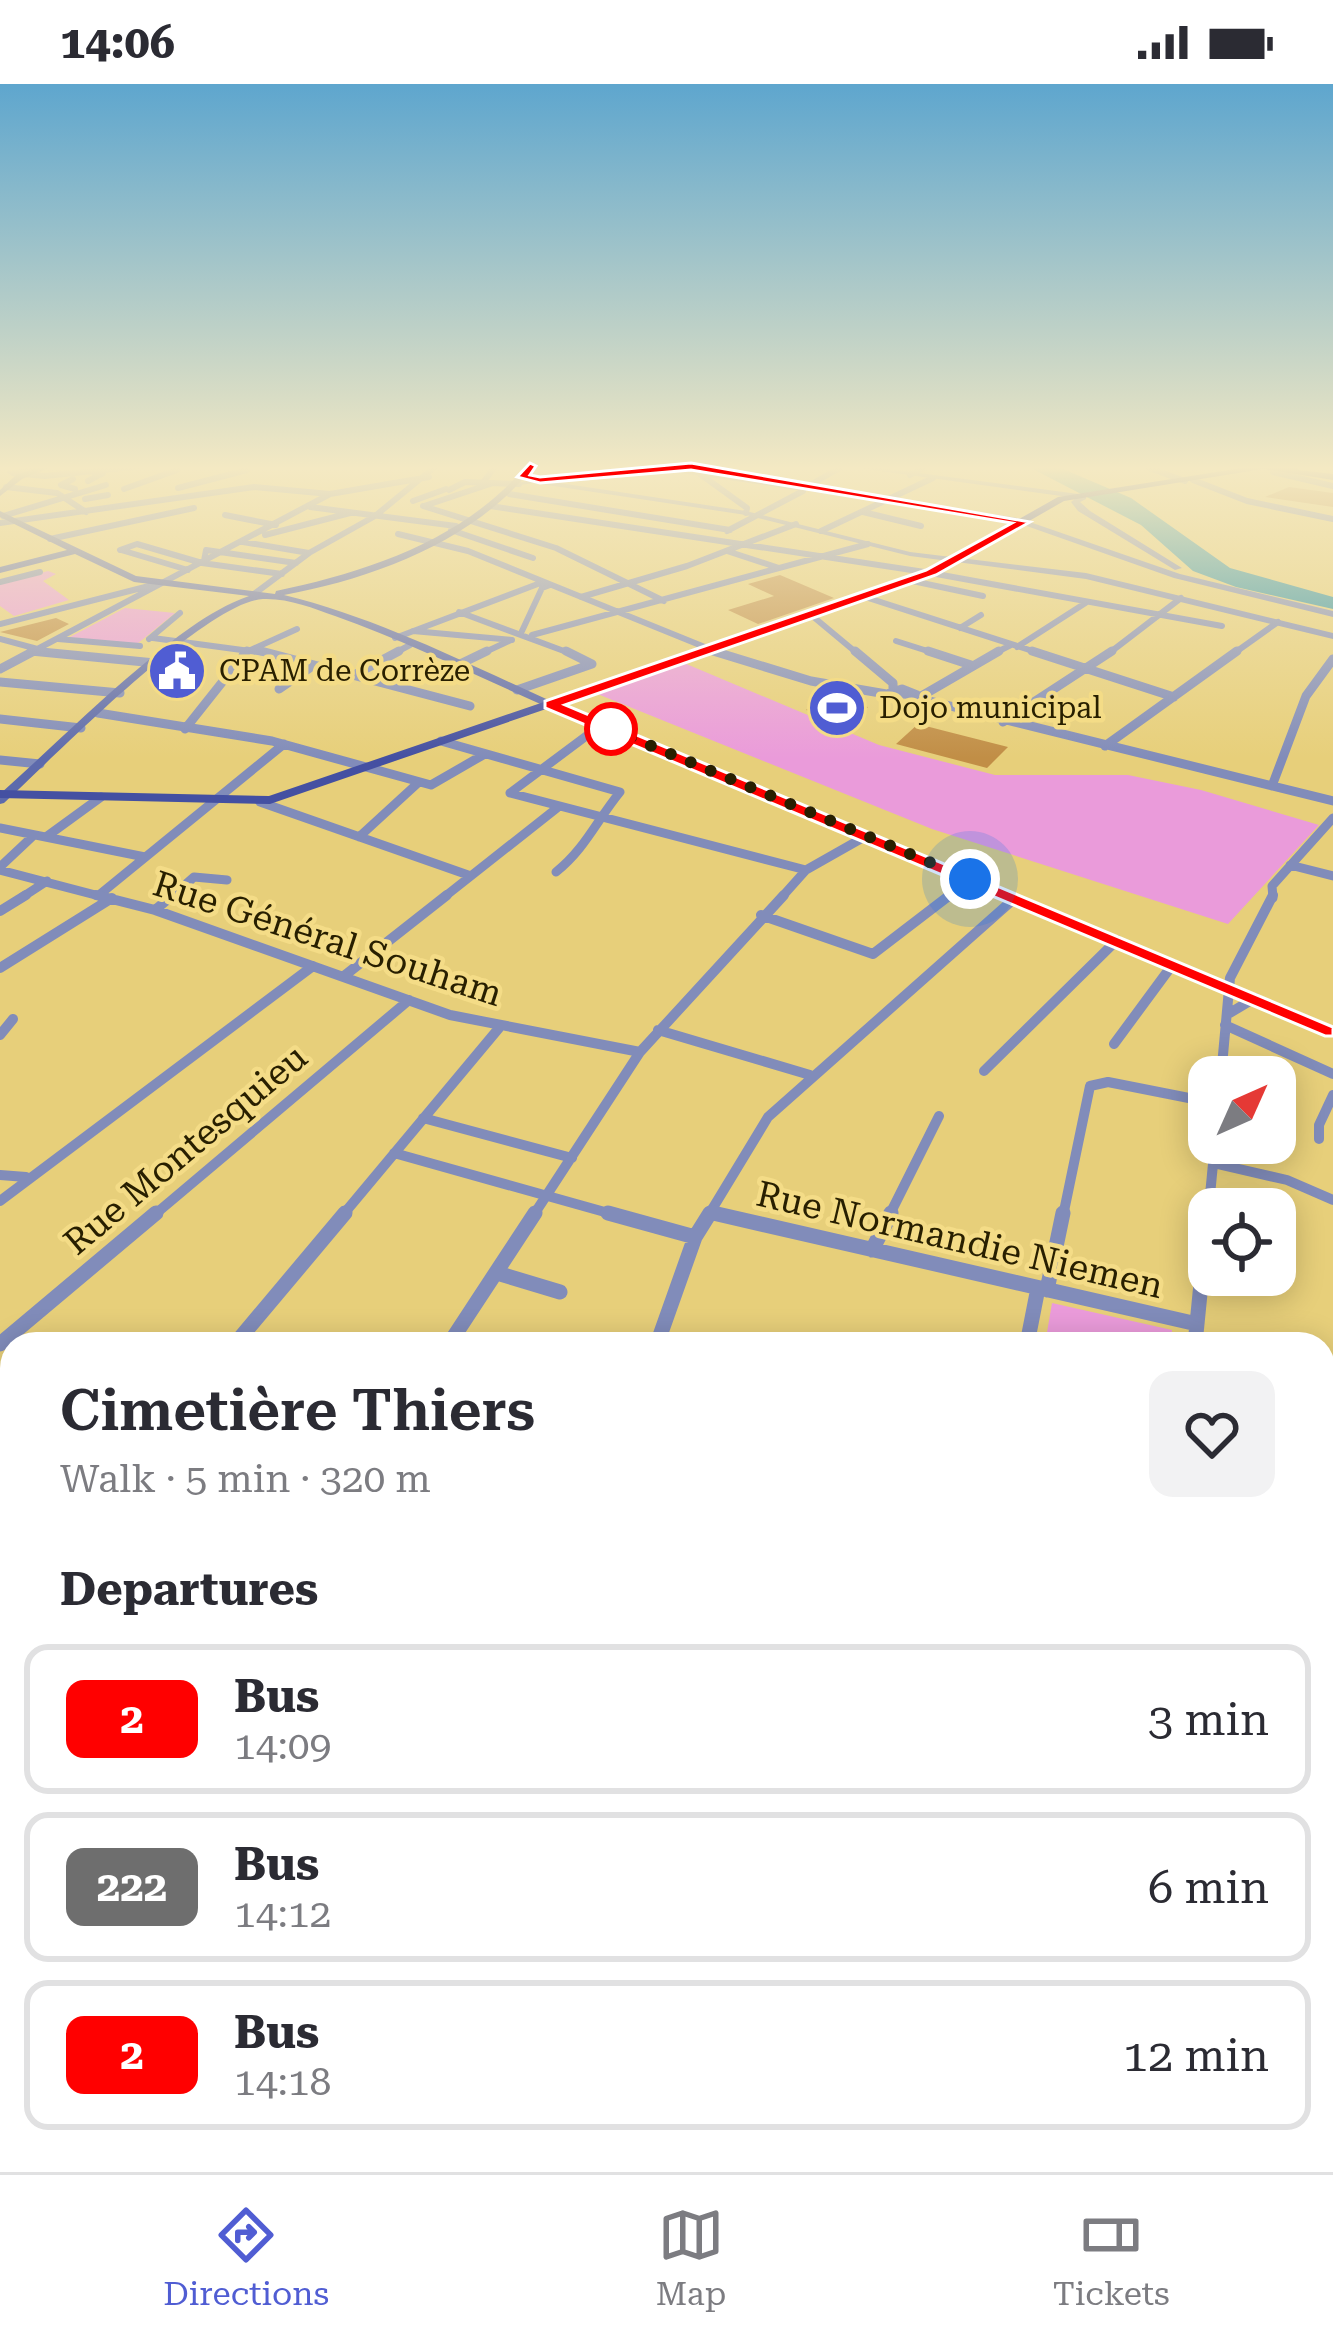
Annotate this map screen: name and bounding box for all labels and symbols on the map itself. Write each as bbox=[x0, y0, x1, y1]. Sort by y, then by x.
public building icon: CPAM de Corrèze bbox=[146, 640, 208, 702]
place label: CPAM de Corrèze bbox=[219, 653, 470, 688]
sports icon: Dojo municipal bbox=[806, 677, 868, 739]
place label: Dojo municipal bbox=[879, 690, 1102, 725]
unlabelled marker bbox=[586, 704, 636, 754]
your location bbox=[940, 849, 1000, 909]
street label: Rue Général Souham bbox=[148, 863, 507, 1015]
street label: Rue Montesquieu bbox=[56, 1036, 315, 1263]
north arrow bbox=[1188, 1056, 1296, 1164]
street label: Rue Normandie Niemen bbox=[752, 1173, 1167, 1307]

